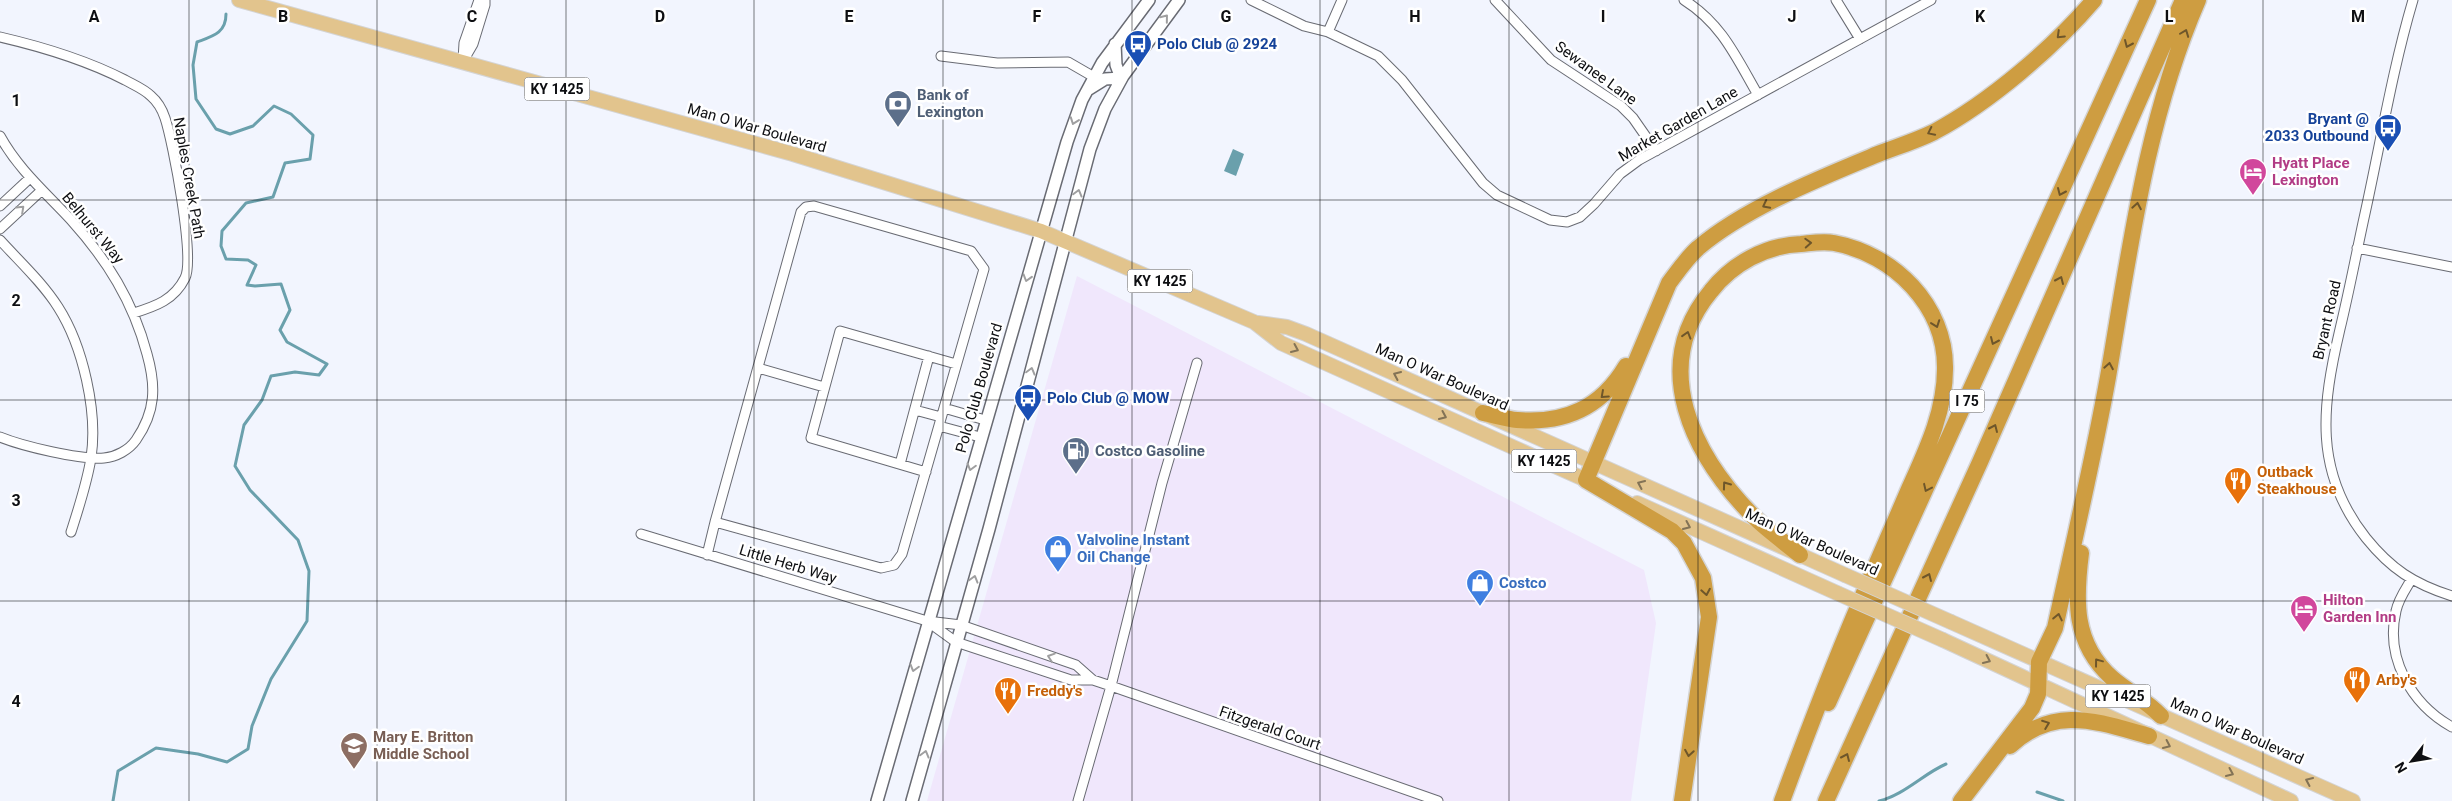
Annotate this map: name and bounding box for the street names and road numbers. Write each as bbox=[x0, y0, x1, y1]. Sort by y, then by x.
street label: Sewanee Lane bbox=[1552, 37, 1640, 109]
road number: KY 1425 bbox=[524, 78, 590, 100]
street label: Market Garden Lane bbox=[1615, 83, 1741, 165]
street label: Man O War Boulevard bbox=[685, 100, 829, 156]
street label: Naples Creek Path bbox=[169, 116, 209, 240]
street label: Belhurst Way bbox=[58, 189, 128, 267]
road number: KY 1425 bbox=[1128, 270, 1192, 292]
street label: Bryant Road bbox=[2309, 278, 2345, 362]
street label: Polo Club Boulevard bbox=[952, 321, 1006, 455]
street label: Man O War Boulevard bbox=[1373, 340, 1511, 414]
road number: I 75 bbox=[1950, 390, 1984, 412]
road number: KY 1425 bbox=[1512, 450, 1576, 472]
street label: Man O War Boulevard bbox=[1743, 505, 1881, 579]
street label: Little Herb Way bbox=[737, 541, 839, 587]
road number: KY 1425 bbox=[2086, 684, 2150, 708]
street label: Man O War Boulevard bbox=[2168, 694, 2306, 768]
street label: Fitzgerald Court bbox=[1217, 702, 1323, 754]

